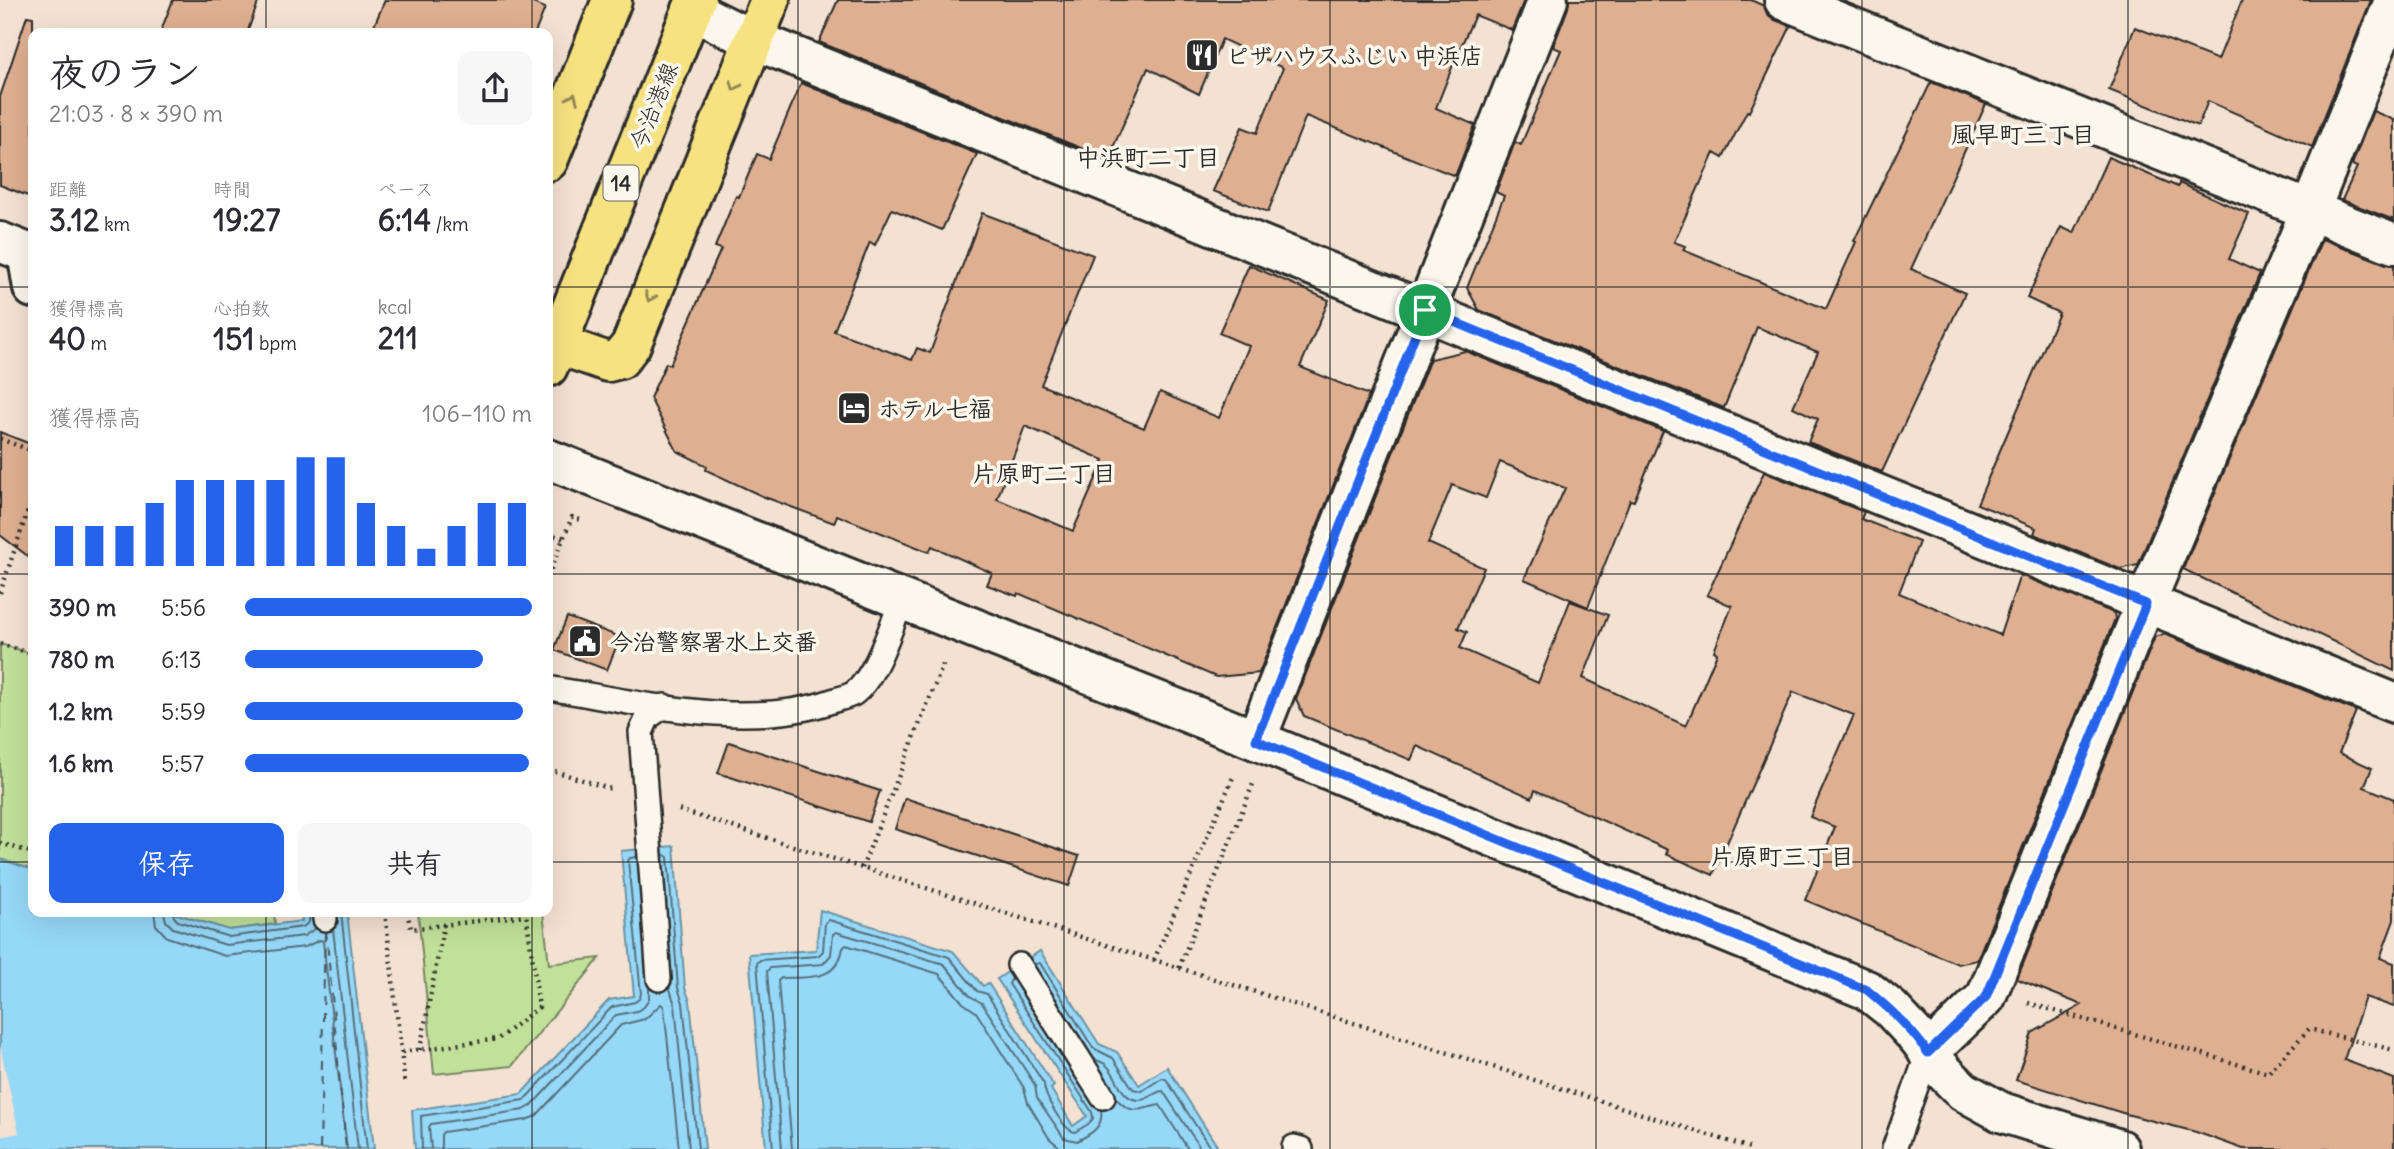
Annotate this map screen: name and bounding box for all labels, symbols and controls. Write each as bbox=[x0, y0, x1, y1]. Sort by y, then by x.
restaurant icon: ピザハウスふじい 中浜店 bbox=[1183, 36, 1221, 74]
place label: ピザハウスふじい 中浜店 bbox=[1226, 41, 1483, 70]
text: 夜のラン bbox=[49, 49, 201, 96]
button: share bbox=[458, 51, 532, 125]
street label: 今治港線 bbox=[622, 58, 684, 154]
one-way arrow bbox=[730, 79, 744, 91]
one-way arrow bbox=[564, 93, 578, 105]
text: 21:03 · 8 × 390 m bbox=[49, 99, 223, 128]
district label: 風早町三丁目 bbox=[1951, 119, 2095, 149]
district label: 中浜町二丁目 bbox=[1076, 142, 1220, 172]
road number: 14 bbox=[604, 166, 638, 200]
text: 距離 bbox=[49, 177, 87, 201]
text: 時間 bbox=[213, 177, 251, 201]
text: ペース bbox=[378, 177, 434, 201]
text: 3.12 bbox=[49, 201, 99, 239]
text: 19:27 bbox=[213, 201, 280, 239]
text: 6:14 bbox=[378, 201, 431, 239]
text: km bbox=[99, 212, 130, 236]
text: /km bbox=[431, 212, 469, 236]
pin bbox=[1395, 280, 1455, 340]
one-way arrow bbox=[644, 289, 658, 302]
icon: arrive bbox=[1406, 291, 1444, 329]
text: kcal bbox=[378, 295, 412, 319]
text: 獲得標高 bbox=[49, 296, 125, 320]
text: 心拍数 bbox=[213, 296, 270, 320]
text: 211 bbox=[378, 319, 418, 357]
text: 40 bbox=[49, 320, 86, 358]
text: 151 bbox=[213, 320, 254, 358]
text: m bbox=[86, 331, 107, 355]
text: bpm bbox=[254, 331, 297, 355]
hotel icon: ホテル七福 bbox=[835, 389, 873, 427]
place label: ホテル七福 bbox=[878, 394, 992, 423]
text: 106–110 m bbox=[422, 399, 532, 428]
text: 獲得標高 bbox=[49, 403, 141, 432]
district label: 片原町二丁目 bbox=[972, 458, 1116, 488]
text: 390 m bbox=[49, 593, 116, 622]
text: 5:56 bbox=[161, 593, 206, 622]
public building icon: 今治警察署水上交番 bbox=[566, 622, 604, 660]
place label: 今治警察署水上交番 bbox=[610, 627, 817, 656]
text: 780 m bbox=[49, 645, 114, 674]
text: 6:13 bbox=[161, 645, 202, 674]
text: 1.2 km bbox=[49, 697, 113, 726]
text: 5:59 bbox=[161, 697, 206, 726]
text: 1.6 km bbox=[49, 749, 114, 778]
text: 5:57 bbox=[161, 749, 204, 778]
button: 保存 bbox=[49, 823, 284, 903]
button: 共有 bbox=[298, 823, 532, 903]
district label: 片原町三丁目 bbox=[1710, 841, 1854, 871]

